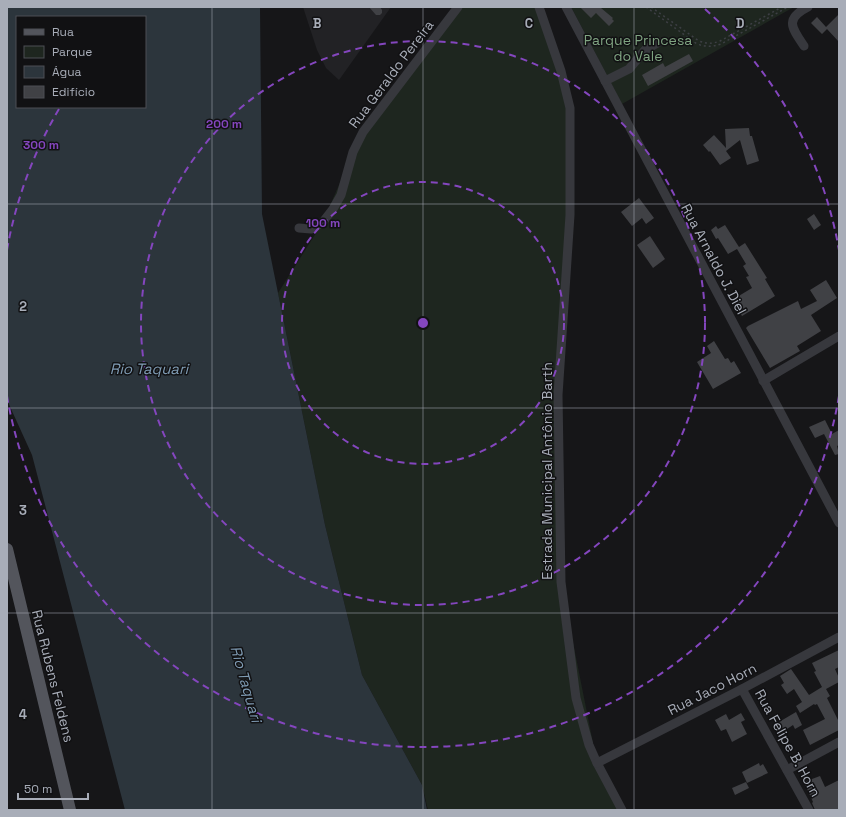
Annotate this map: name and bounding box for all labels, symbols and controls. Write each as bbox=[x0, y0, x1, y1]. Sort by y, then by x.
text: B bbox=[313, 15, 322, 32]
text: C bbox=[525, 15, 533, 32]
text: D bbox=[736, 15, 745, 32]
legend bbox=[16, 16, 146, 108]
street label: Rua Geraldo Pereira bbox=[344, 16, 438, 132]
text: Rua bbox=[52, 24, 74, 40]
park label: Parque Princesa do Vale bbox=[584, 31, 692, 65]
text: Parque bbox=[52, 44, 92, 60]
text: Água bbox=[52, 64, 82, 80]
text: Edifício bbox=[52, 84, 95, 100]
text: 200 m bbox=[206, 116, 242, 132]
text: 300 m bbox=[23, 137, 59, 153]
street label: Rua Arnaldo J. Diel bbox=[677, 201, 751, 317]
text: 100 m bbox=[306, 215, 340, 231]
text: 2 bbox=[19, 298, 27, 315]
centre of rings bbox=[416, 316, 430, 330]
water label: Rio Taquari bbox=[110, 359, 191, 378]
street label: Estrada Municipal Antônio Barth bbox=[538, 362, 556, 580]
text: 3 bbox=[19, 502, 27, 519]
street label: Rua Rubens Feldens bbox=[28, 608, 78, 744]
water label: Rio Taquari bbox=[227, 643, 267, 726]
street label: Rua Jaco Horn bbox=[665, 659, 759, 719]
street label: Rua Felipe B. Horn bbox=[751, 686, 825, 800]
text: 4 bbox=[19, 706, 27, 723]
scale bar bbox=[18, 775, 88, 801]
text: 50 m bbox=[24, 781, 52, 797]

